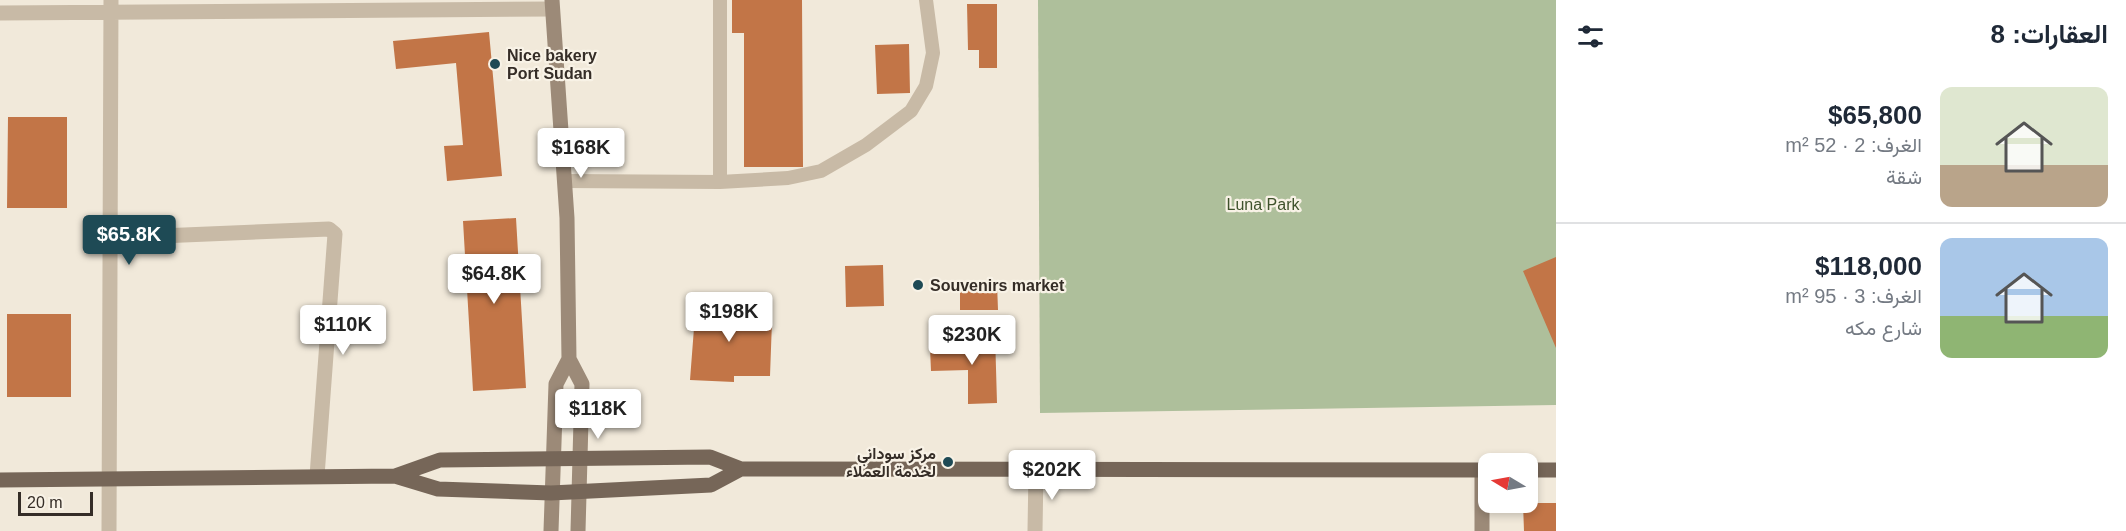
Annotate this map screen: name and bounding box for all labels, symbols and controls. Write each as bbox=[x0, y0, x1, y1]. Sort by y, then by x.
text: العقارات: 8 bbox=[1990, 19, 2108, 49]
icon: filters bbox=[1574, 20, 1607, 53]
place label: Nice bakery Port Sudan bbox=[507, 47, 597, 82]
marker: Nice bakery Port Sudan bbox=[488, 57, 502, 71]
text: $65,800 bbox=[1828, 100, 1922, 130]
icon: home bbox=[1988, 111, 2060, 183]
pin: $168K bbox=[539, 128, 623, 179]
text: الغرف: 2 · 52 m² bbox=[1785, 134, 1922, 156]
text: $168K bbox=[552, 136, 610, 158]
text: شقة bbox=[1886, 166, 1922, 188]
park label: Luna Park bbox=[1227, 196, 1300, 213]
pin: $65.8K bbox=[80, 215, 178, 266]
text: $65.8K bbox=[97, 223, 161, 245]
text: $118,000 bbox=[1815, 251, 1922, 281]
pin: $64.8K bbox=[445, 254, 543, 305]
text: $64.8K bbox=[462, 262, 526, 284]
icon: home bbox=[1988, 262, 2060, 334]
place label: Souvenirs market bbox=[930, 277, 1065, 294]
marker: Souvenirs market bbox=[911, 278, 925, 292]
text: الغرف: 3 · 95 m² bbox=[1785, 285, 1922, 307]
pin: $198K bbox=[687, 292, 771, 343]
text: $198K bbox=[700, 300, 758, 322]
pin: $110K bbox=[301, 305, 385, 356]
text: $110K bbox=[314, 313, 372, 335]
pin: $230K bbox=[930, 315, 1014, 366]
text: شارع مكه bbox=[1845, 317, 1922, 339]
text: $230K bbox=[943, 323, 1001, 345]
pin: $118K bbox=[556, 389, 640, 440]
text: $118K bbox=[569, 397, 627, 419]
place label: مركز سوداني لخدمة العملاء bbox=[846, 445, 936, 480]
pin: $202K bbox=[1010, 450, 1094, 501]
north arrow bbox=[1478, 453, 1538, 513]
map controls bbox=[1478, 453, 1538, 513]
marker: مركز سوداني لخدمة العملاء bbox=[941, 455, 955, 469]
text: $202K bbox=[1023, 458, 1081, 480]
scale bar bbox=[18, 489, 93, 516]
text: 20 m bbox=[27, 494, 63, 511]

